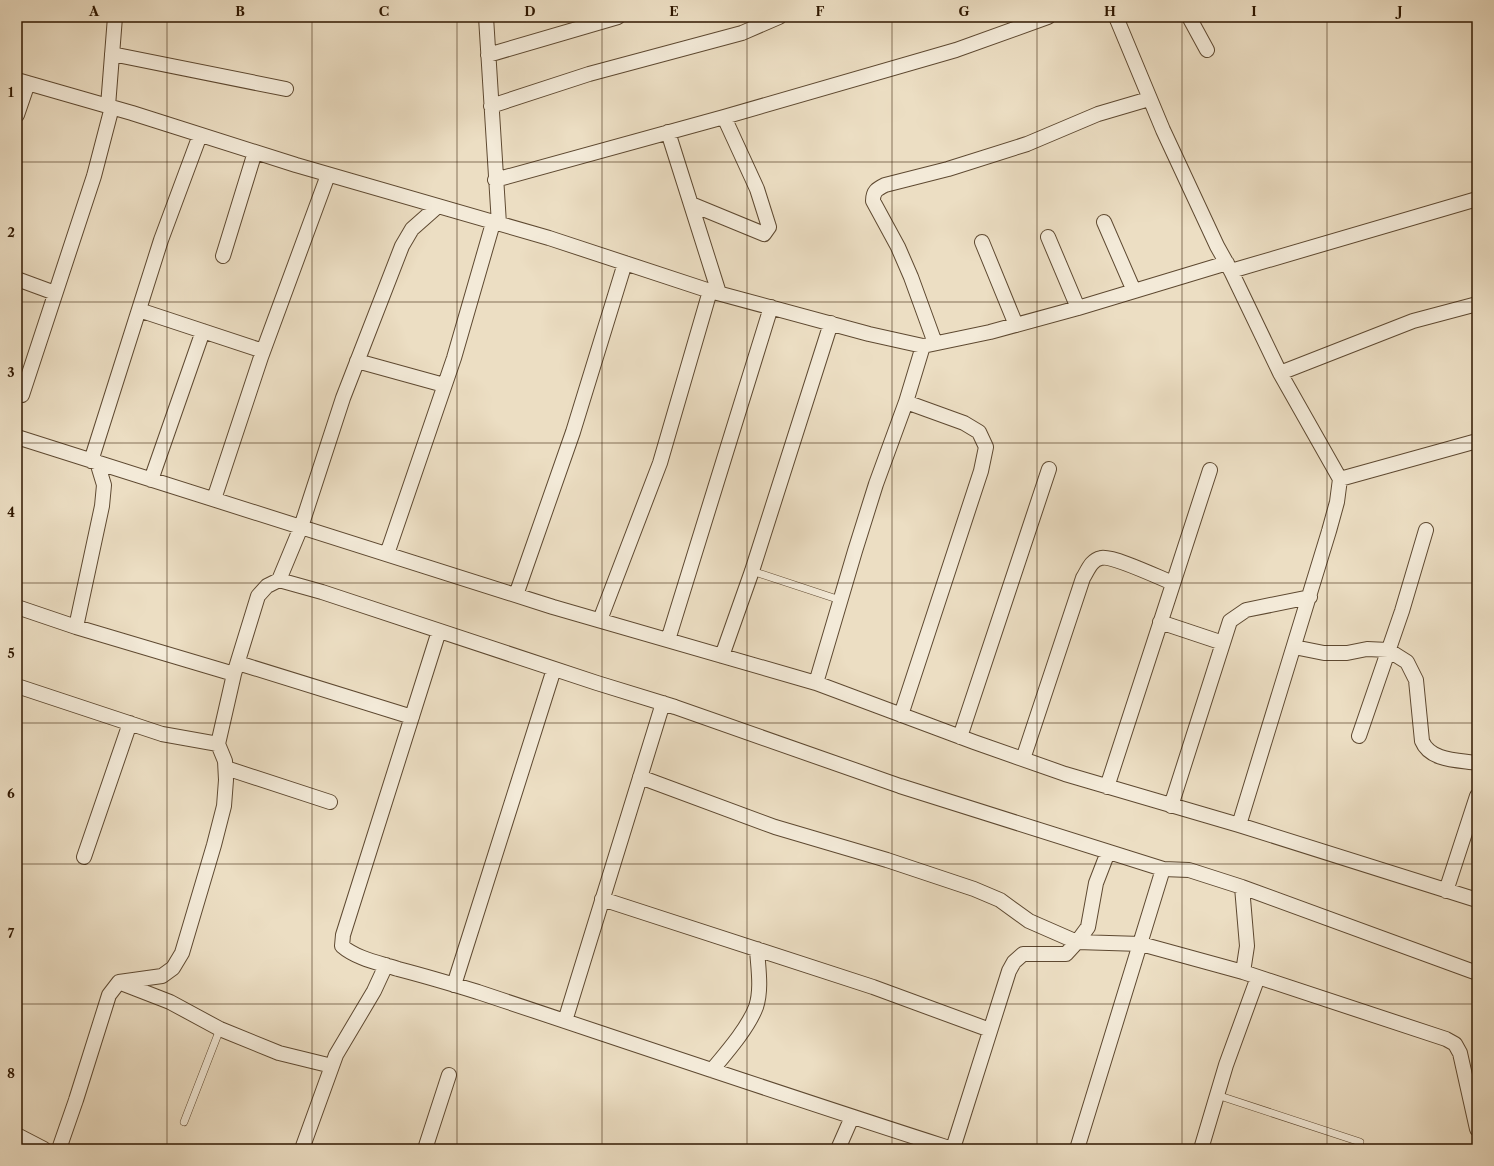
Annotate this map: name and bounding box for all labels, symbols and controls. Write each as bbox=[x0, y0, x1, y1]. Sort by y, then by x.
text: A bbox=[88, 3, 100, 19]
text: B bbox=[235, 3, 245, 19]
text: C bbox=[379, 3, 389, 19]
text: D bbox=[524, 3, 536, 19]
text: E bbox=[669, 3, 679, 19]
text: F bbox=[816, 3, 825, 19]
text: G bbox=[958, 3, 970, 19]
text: H bbox=[1104, 3, 1116, 19]
text: I bbox=[1251, 3, 1257, 19]
text: J bbox=[1395, 3, 1403, 19]
text: 1 bbox=[8, 84, 14, 100]
text: 2 bbox=[7, 224, 15, 240]
text: 3 bbox=[7, 364, 15, 380]
text: 4 bbox=[7, 504, 15, 520]
text: 5 bbox=[7, 645, 15, 661]
text: 6 bbox=[7, 785, 15, 801]
text: 7 bbox=[8, 925, 15, 941]
text: 8 bbox=[7, 1065, 15, 1081]

